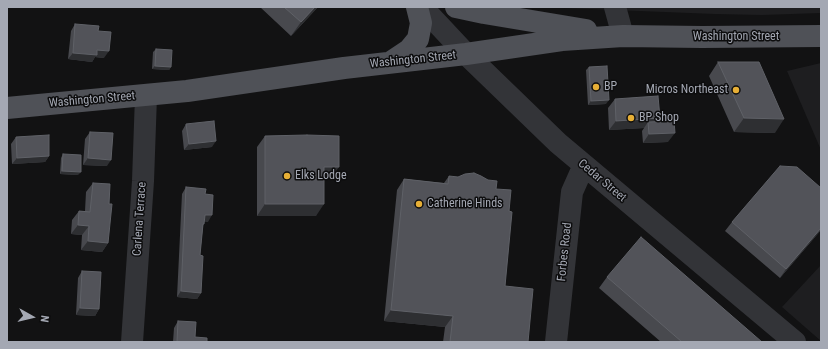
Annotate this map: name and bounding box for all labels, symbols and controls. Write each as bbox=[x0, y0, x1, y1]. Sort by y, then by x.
street label: Washington Street bbox=[693, 30, 779, 44]
street label: Washington Street bbox=[369, 48, 457, 72]
place label: BP bbox=[604, 80, 617, 94]
marker: BP bbox=[591, 82, 601, 92]
place label: Micros Northeast bbox=[646, 83, 728, 97]
marker: Micros Northeast bbox=[731, 85, 741, 95]
street label: Washington Street bbox=[48, 89, 136, 111]
place label: BP Shop bbox=[639, 111, 679, 125]
marker: BP Shop bbox=[626, 113, 636, 123]
street label: Cedar Street bbox=[575, 157, 629, 205]
place label: Elks Lodge bbox=[295, 169, 347, 183]
marker: Elks Lodge bbox=[282, 171, 292, 181]
street label: Carlena Terrace bbox=[130, 181, 150, 257]
place label: Catherine Hinds bbox=[427, 197, 503, 211]
marker: Catherine Hinds bbox=[414, 199, 424, 209]
street label: Forbes Road bbox=[555, 222, 575, 282]
north arrow bbox=[12, 297, 52, 337]
text: N bbox=[37, 314, 51, 323]

